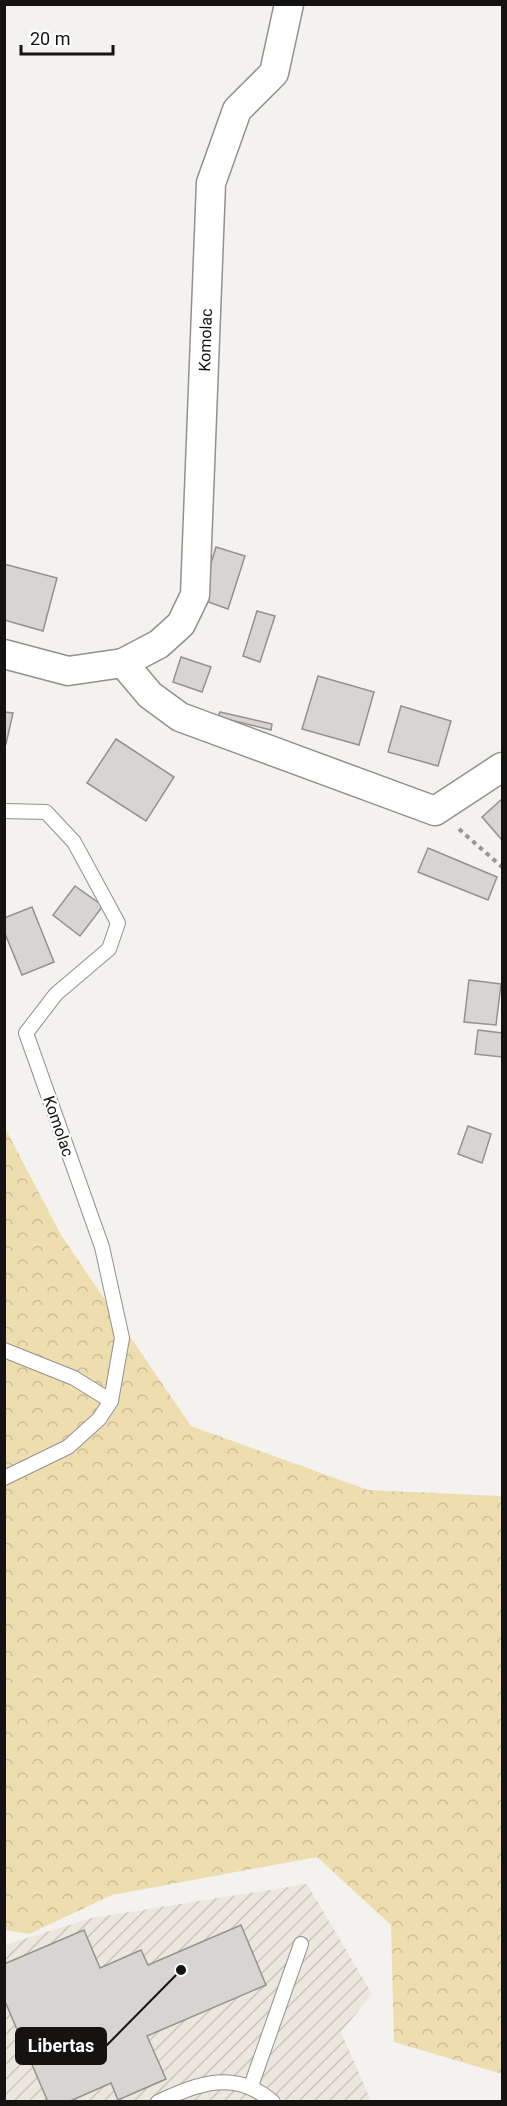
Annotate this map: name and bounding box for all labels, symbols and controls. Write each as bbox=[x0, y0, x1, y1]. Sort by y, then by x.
scale bar bbox=[21, 18, 112, 56]
text: 20 m bbox=[30, 28, 70, 49]
street label: Komolac bbox=[195, 308, 216, 372]
street label: Komolac bbox=[39, 1093, 78, 1159]
callout: Libertas bbox=[16, 2028, 106, 2064]
text: Libertas bbox=[28, 2035, 94, 2056]

